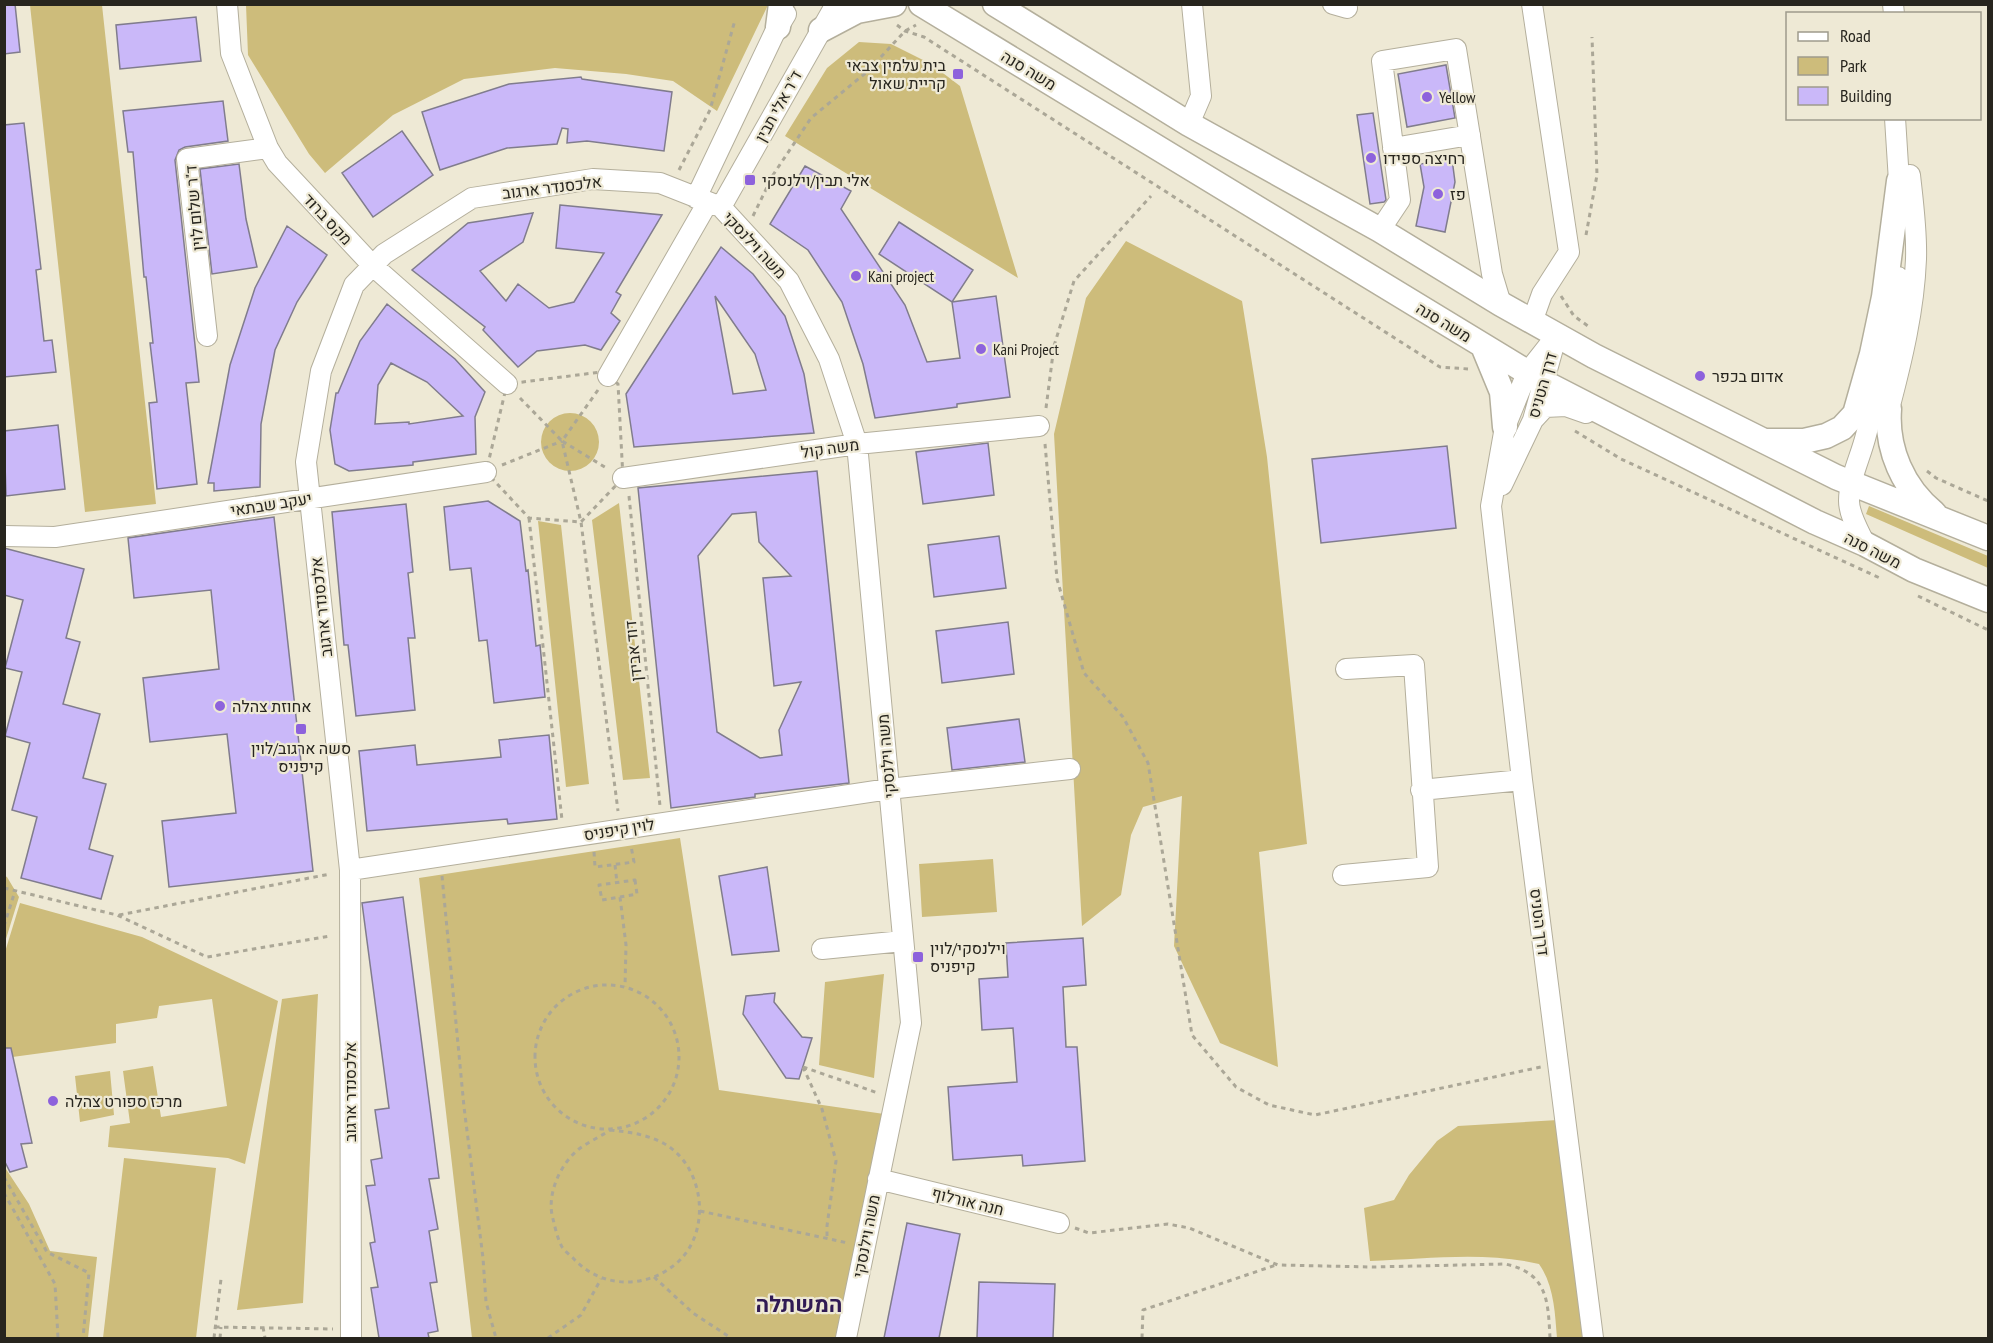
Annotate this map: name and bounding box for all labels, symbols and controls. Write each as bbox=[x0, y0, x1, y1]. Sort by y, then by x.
legend bbox=[1786, 12, 1981, 120]
text: Road bbox=[1840, 24, 1871, 47]
street label: משה סנה bbox=[998, 46, 1060, 94]
text: Park bbox=[1840, 54, 1867, 77]
place label: בית עלמין צבאי קריית שאול bbox=[847, 55, 947, 93]
street label: ד"ר אלי תבין bbox=[750, 67, 806, 145]
marker: בית עלמין צבאי קריית שאול bbox=[951, 67, 965, 81]
text: Building bbox=[1840, 84, 1892, 107]
place label: Yellow bbox=[1439, 87, 1476, 107]
marker: Yellow bbox=[1420, 90, 1434, 104]
place label: רחיצה ספידו bbox=[1383, 148, 1465, 168]
marker: רחיצה ספידו bbox=[1364, 151, 1378, 165]
street label: ד"ר שלום לוין bbox=[180, 164, 208, 252]
place label: אלי תבין/וילנסקי bbox=[762, 170, 870, 190]
street label: אלכסנדר ארגוב bbox=[501, 171, 603, 203]
marker: אלי תבין/וילנסקי bbox=[743, 173, 757, 187]
place label: פז bbox=[1450, 184, 1466, 204]
marker: פז bbox=[1431, 187, 1445, 201]
street label: מקס ברוד bbox=[299, 189, 357, 249]
street label: משה וילנסקי bbox=[719, 207, 791, 283]
place label: Kani project bbox=[868, 266, 935, 286]
marker: Kani project bbox=[849, 269, 863, 283]
street label: משה סנה bbox=[1413, 298, 1475, 346]
place label: Kani Project bbox=[993, 339, 1060, 359]
marker: Kani Project bbox=[974, 342, 988, 356]
street label: דרך הטניס bbox=[1523, 350, 1561, 420]
place label: אדום בכפר bbox=[1712, 366, 1784, 386]
marker: אדום בכפר bbox=[1693, 369, 1707, 383]
street label: משה קול bbox=[800, 434, 860, 462]
street label: יעקב שבתאי bbox=[229, 488, 313, 520]
street label: משה סנה bbox=[1841, 527, 1905, 573]
street label: אלכסנדר ארגוב bbox=[306, 556, 336, 658]
street label: דוד אבידן bbox=[620, 619, 646, 683]
place label: אחוזת צהלה bbox=[232, 696, 312, 716]
marker: אחוזת צהלה bbox=[213, 699, 227, 713]
street label: משה וילנסקי bbox=[872, 713, 900, 799]
marker: סשה ארגוב/לוין קיפניס bbox=[294, 722, 308, 736]
place label: סשה ארגוב/לוין קיפניס bbox=[251, 738, 351, 776]
street label: לוין קיפניס bbox=[582, 814, 656, 844]
street label: דרך הטניס bbox=[1526, 887, 1554, 957]
place label: וילנסקי/לוין קיפניס bbox=[930, 938, 1006, 976]
marker: וילנסקי/לוין קיפניס bbox=[911, 950, 925, 964]
street label: אלכסנדר ארגוב bbox=[340, 1042, 360, 1142]
place label: מרכז ספורט צהלה bbox=[65, 1091, 182, 1111]
marker: מרכז ספורט צהלה bbox=[46, 1094, 60, 1108]
street label: חנה אורלוף bbox=[930, 1182, 1006, 1220]
street label: משה וילנסקי bbox=[848, 1193, 884, 1279]
district label: המשתלה bbox=[756, 1290, 842, 1318]

